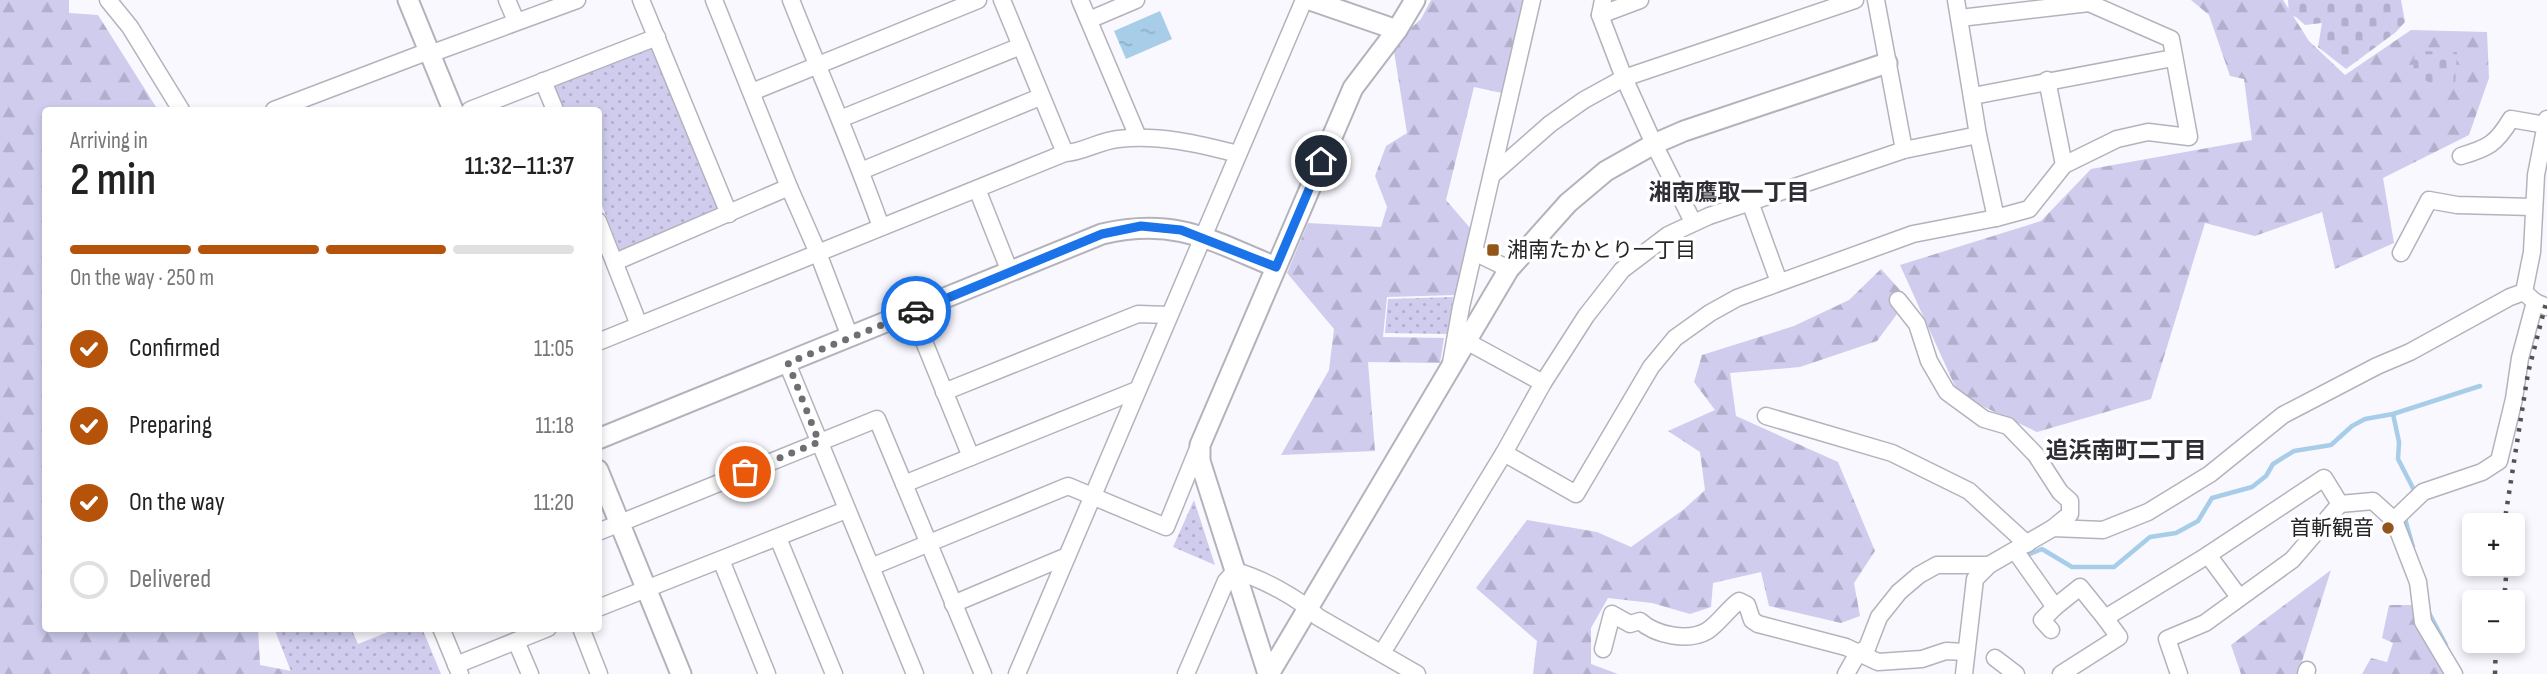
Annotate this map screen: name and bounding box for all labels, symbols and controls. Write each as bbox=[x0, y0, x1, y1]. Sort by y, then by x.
text: Arriving in bbox=[70, 127, 148, 155]
pin bbox=[1291, 131, 1351, 191]
icon: home bbox=[1302, 142, 1340, 180]
text: 11:32–11:37 bbox=[465, 151, 574, 182]
text: 2 min bbox=[70, 153, 156, 208]
district label: 湘南鷹取一丁目 bbox=[1649, 179, 1810, 207]
place label: 湘南たかとり一丁目 bbox=[1507, 238, 1696, 263]
marker: 湘南たかとり一丁目 bbox=[1485, 242, 1501, 258]
text: On the way · 250 m bbox=[70, 264, 214, 292]
courier bbox=[881, 276, 951, 346]
icon: car bbox=[897, 292, 935, 330]
icon: check bbox=[70, 330, 108, 368]
text: Confirmed bbox=[129, 333, 220, 364]
text: 11:05 bbox=[534, 335, 574, 363]
icon: check bbox=[70, 407, 108, 445]
text: Preparing bbox=[129, 410, 212, 441]
text: 11:18 bbox=[535, 412, 574, 440]
district label: 追浜南町二丁目 bbox=[2046, 437, 2207, 465]
pin bbox=[715, 442, 775, 502]
icon: bag bbox=[726, 453, 764, 491]
icon: check bbox=[70, 484, 108, 522]
text: On the way bbox=[129, 487, 225, 518]
text: 11:20 bbox=[534, 489, 574, 517]
map controls bbox=[2462, 513, 2525, 653]
button: + bbox=[2462, 513, 2525, 576]
place label: 首斬観音 bbox=[2290, 516, 2374, 541]
marker: 首斬観音 bbox=[2380, 520, 2396, 536]
text: Delivered bbox=[129, 564, 211, 595]
button: − bbox=[2462, 590, 2525, 653]

